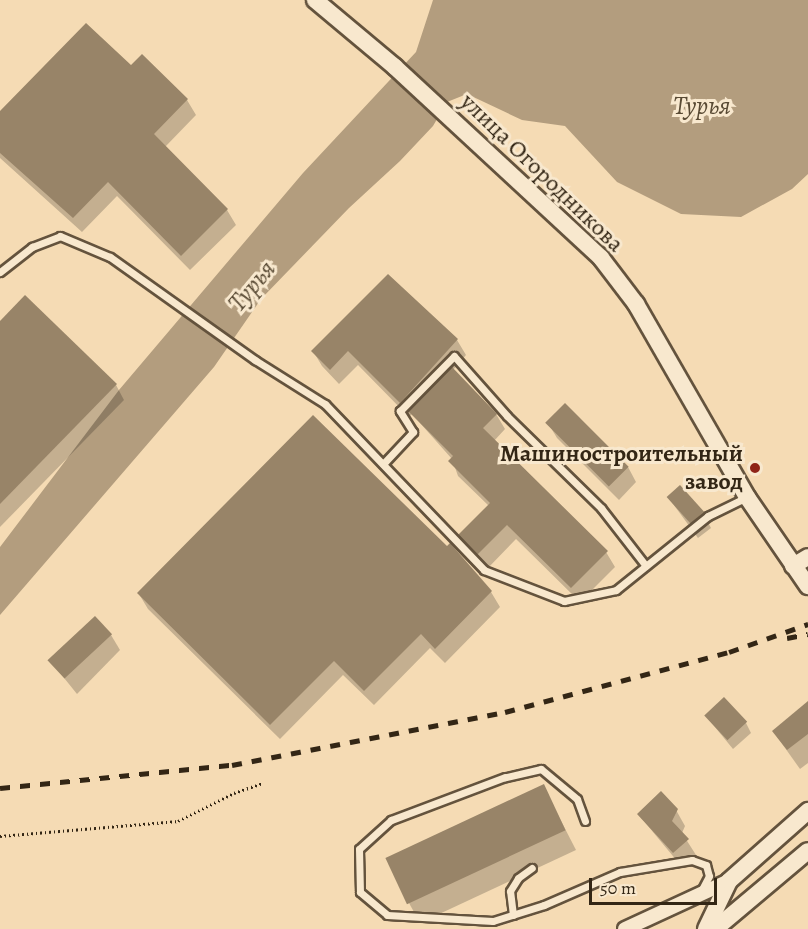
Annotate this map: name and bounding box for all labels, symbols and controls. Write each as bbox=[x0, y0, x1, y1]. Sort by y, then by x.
street label: улица Огородникова bbox=[454, 88, 630, 258]
water label: Турья bbox=[673, 90, 731, 122]
water label: Турья bbox=[222, 254, 282, 318]
place label: Машиностроительный завод bbox=[500, 440, 743, 496]
marker: Машиностроительный завод bbox=[748, 461, 762, 475]
scale bar bbox=[592, 866, 720, 904]
text: 50 m bbox=[600, 876, 636, 900]

